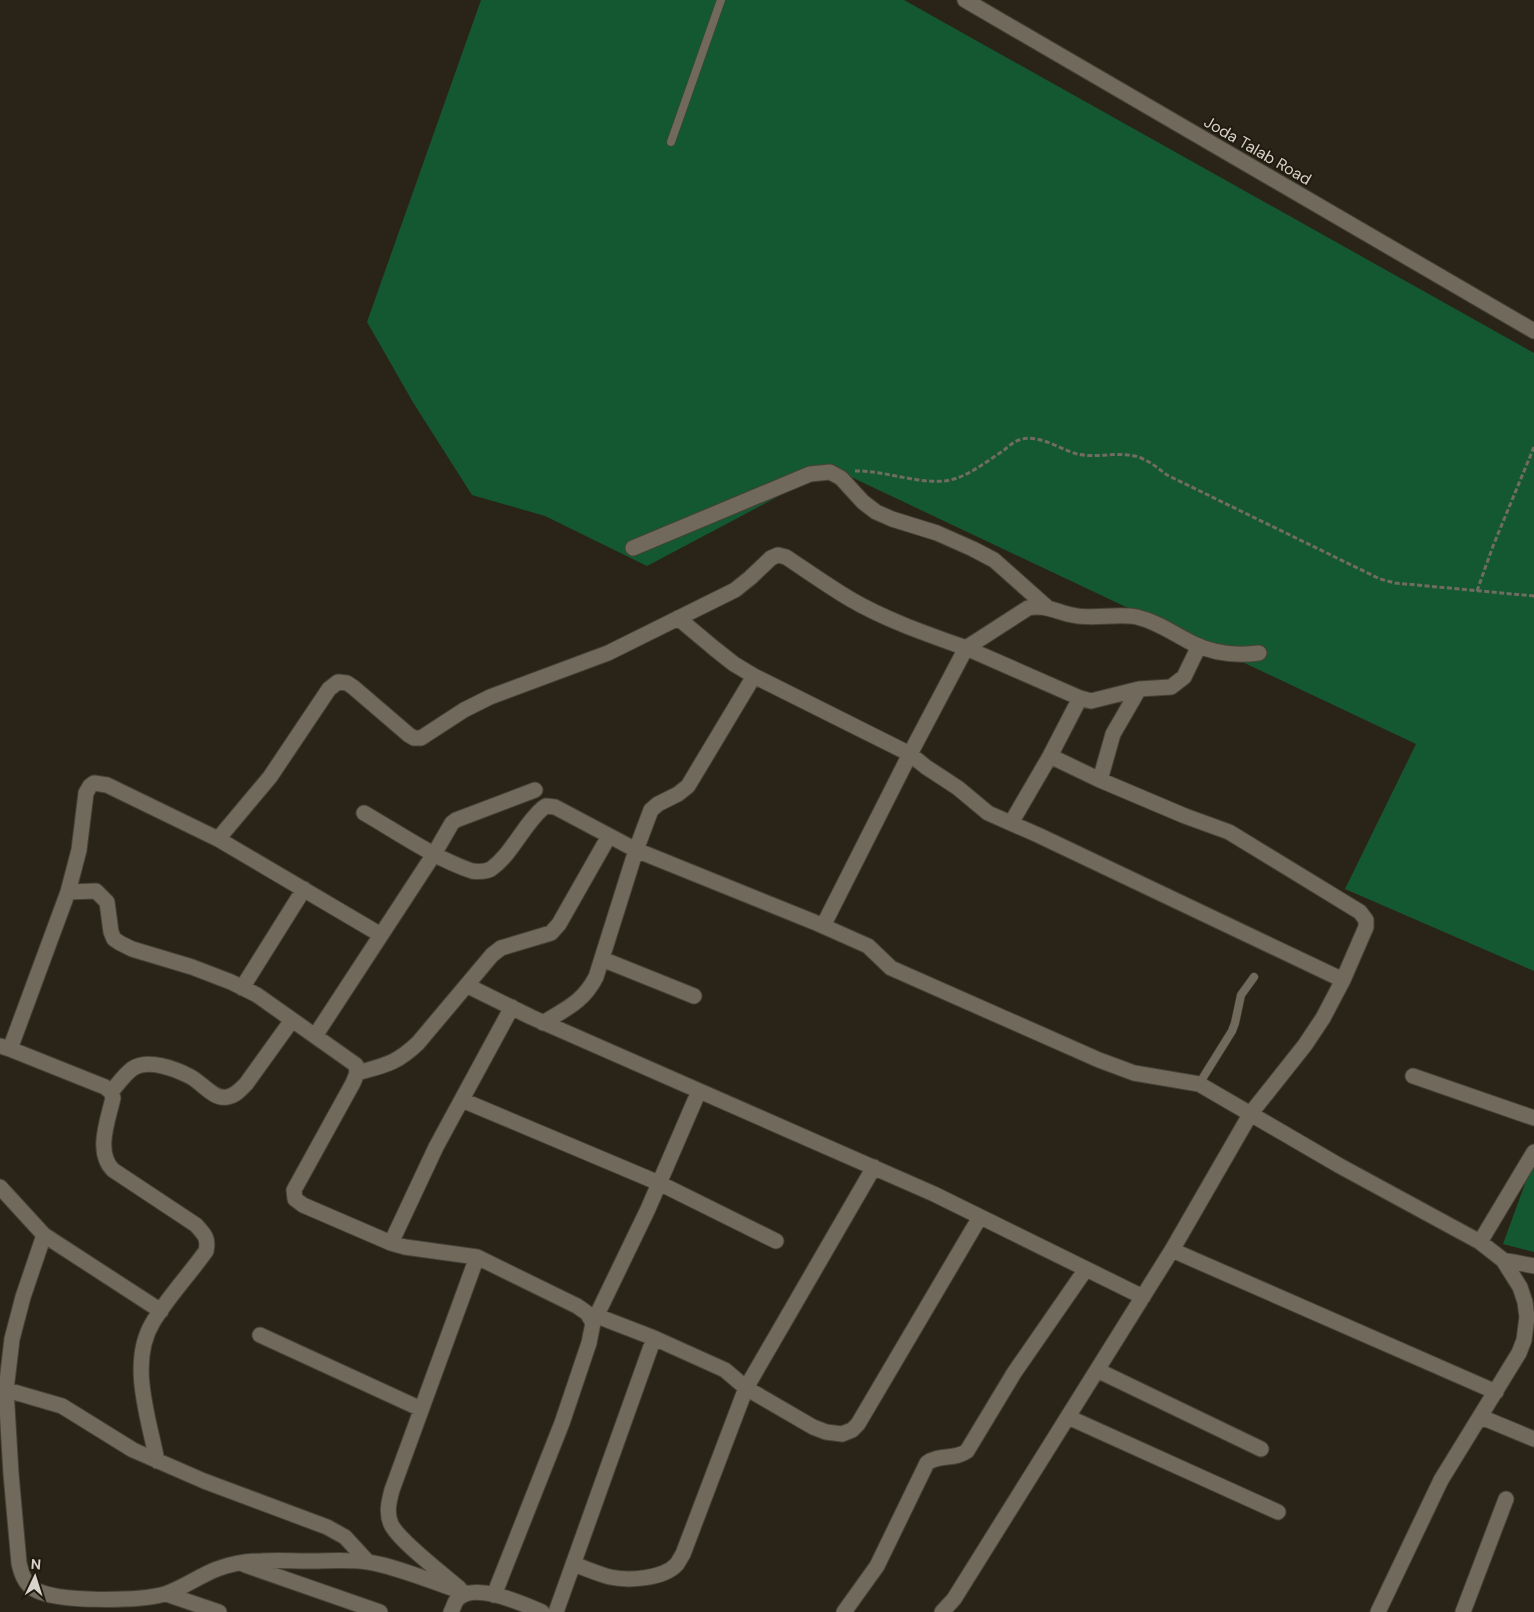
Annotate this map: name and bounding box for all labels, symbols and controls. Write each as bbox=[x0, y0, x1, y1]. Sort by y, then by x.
street label: Joda Talab Road bbox=[1200, 111, 1315, 190]
north arrow bbox=[10, 1552, 60, 1602]
text: N bbox=[30, 1555, 42, 1573]

